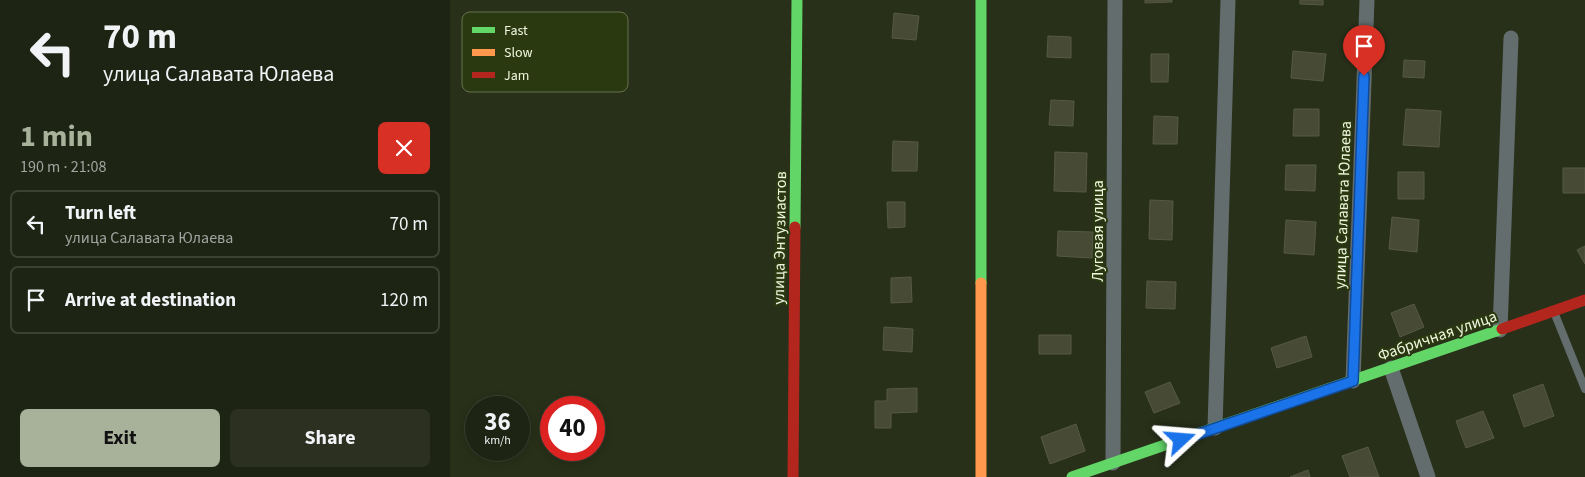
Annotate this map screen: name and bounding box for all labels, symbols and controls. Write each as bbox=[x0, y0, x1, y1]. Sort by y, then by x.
text: 70 m bbox=[103, 12, 177, 62]
legend bbox=[462, 12, 628, 92]
icon: left bbox=[20, 20, 85, 85]
text: Fast bbox=[504, 21, 528, 41]
pin bbox=[1343, 25, 1385, 76]
icon: arrive bbox=[1350, 32, 1378, 60]
text: Slow bbox=[504, 43, 533, 63]
text: улица Салавата Юлаева bbox=[103, 58, 334, 90]
text: Jam bbox=[504, 66, 529, 86]
text: 1 min bbox=[20, 115, 93, 158]
street label: улица Салавата Юлаева bbox=[1329, 121, 1357, 290]
button: close bbox=[378, 122, 430, 174]
text: 190 m · 21:08 bbox=[20, 156, 107, 178]
street label: улица Энтузиастов bbox=[768, 171, 792, 305]
street label: Луговая улица bbox=[1087, 180, 1109, 282]
text: Turn left bbox=[65, 200, 136, 227]
icon: left bbox=[22, 210, 50, 238]
text: 70 m bbox=[390, 211, 428, 238]
text: улица Салавата Юлаева bbox=[65, 227, 233, 249]
icon: arrive bbox=[22, 286, 50, 314]
text: Arrive at destination bbox=[65, 287, 236, 314]
text: 120 m bbox=[380, 287, 428, 314]
street label: Фабричная улица bbox=[1375, 305, 1500, 367]
speed limit sign: 40 bbox=[540, 396, 605, 461]
text: 36 bbox=[484, 404, 511, 440]
button: Exit bbox=[20, 409, 220, 467]
button: Share bbox=[230, 409, 430, 467]
position arrow bbox=[1154, 413, 1206, 465]
text: km/h bbox=[484, 432, 511, 449]

